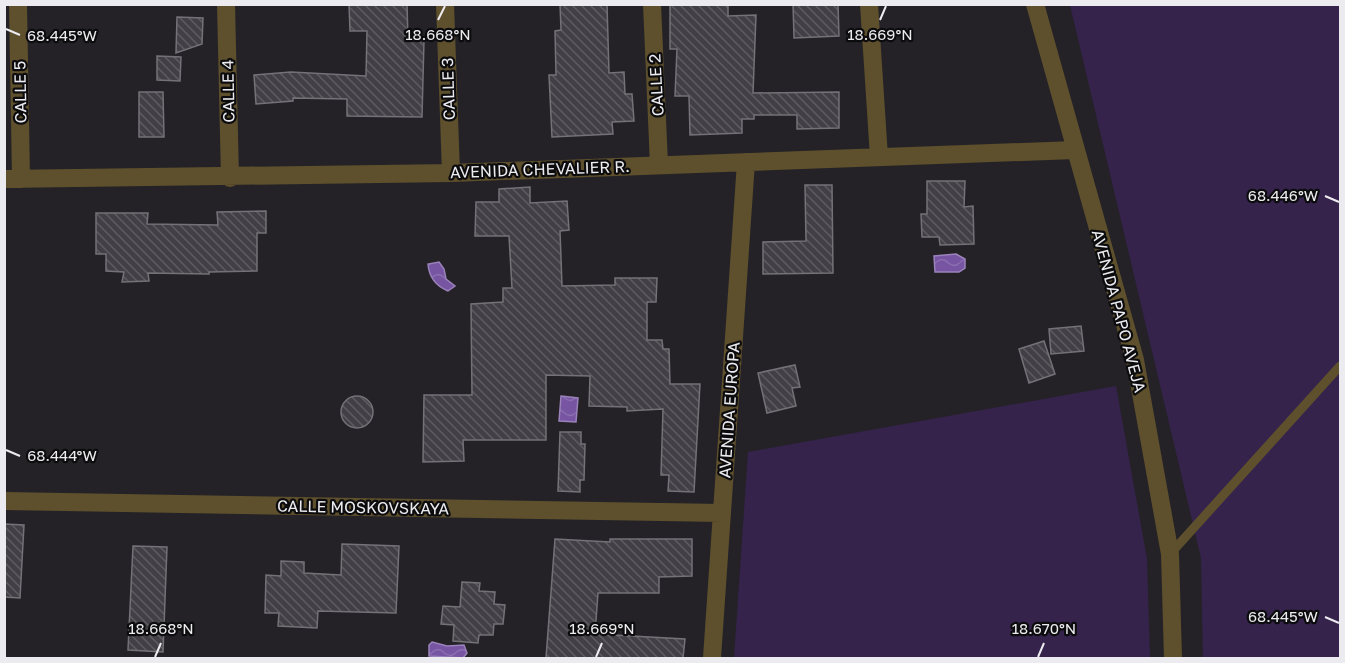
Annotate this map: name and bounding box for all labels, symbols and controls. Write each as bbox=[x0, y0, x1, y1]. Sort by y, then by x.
text: 18.668°N bbox=[405, 25, 471, 43]
text: 18.669°N bbox=[847, 25, 913, 43]
text: 68.445°W bbox=[27, 26, 97, 44]
street label: CALLE 2 bbox=[644, 53, 668, 117]
street label: CALLE 3 bbox=[437, 57, 459, 121]
street label: CALLE 4 bbox=[217, 59, 239, 123]
street label: CALLE 5 bbox=[9, 61, 31, 123]
street label: AVENIDA CHEVALIER R. bbox=[450, 156, 630, 182]
text: 68.446°W bbox=[1248, 186, 1318, 204]
street label: AVENIDA PAPO AVEJA bbox=[1088, 227, 1150, 395]
street label: AVENIDA EUROPA bbox=[714, 341, 744, 479]
text: 68.444°W bbox=[27, 446, 97, 464]
street label: CALLE MOSKOVSKAYA bbox=[277, 496, 449, 519]
text: 68.445°W bbox=[1248, 607, 1318, 625]
text: 18.668°N bbox=[128, 619, 194, 637]
text: 18.669°N bbox=[569, 619, 635, 637]
text: 18.670°N bbox=[1012, 619, 1076, 637]

